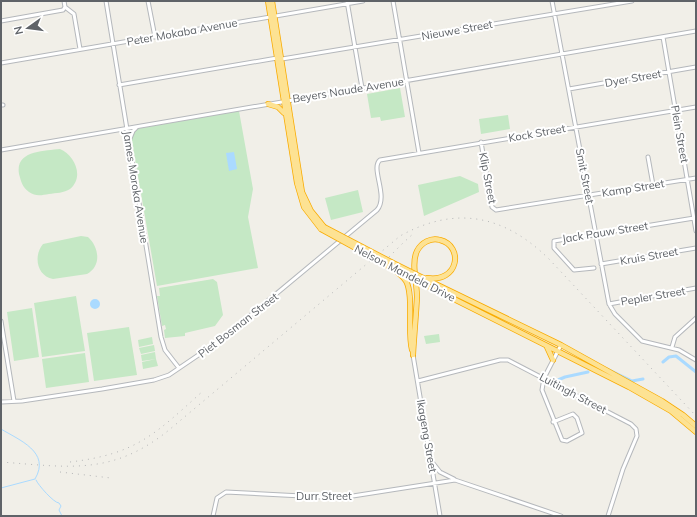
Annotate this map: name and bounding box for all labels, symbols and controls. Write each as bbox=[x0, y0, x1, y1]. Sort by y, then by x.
north arrow bbox=[8, 8, 48, 48]
street label: Peter Mokaba Avenue bbox=[126, 15, 238, 49]
street label: Nieuwe Street bbox=[420, 17, 494, 43]
text: N bbox=[10, 25, 26, 36]
street label: Dyer Street bbox=[604, 66, 663, 90]
street label: Beyers Naude Avenue bbox=[291, 74, 405, 106]
street label: Plein Street bbox=[668, 104, 692, 164]
street label: Kock Street bbox=[507, 121, 567, 145]
street label: James Moroka Avenue bbox=[120, 130, 152, 244]
street label: Smit Street bbox=[573, 147, 597, 205]
street label: Klip Street bbox=[476, 151, 500, 205]
street label: Kamp Street bbox=[601, 176, 665, 200]
street label: Jack Pauw Street bbox=[561, 218, 649, 246]
street label: Nelson Mandela Drive bbox=[352, 241, 458, 305]
street label: Kruis Street bbox=[619, 244, 679, 268]
street label: Pepler Street bbox=[620, 283, 687, 309]
street label: Piet Bosman Street bbox=[195, 289, 281, 361]
street label: Luitingh Street bbox=[537, 369, 609, 417]
street label: Ikageng Street bbox=[414, 398, 440, 474]
street label: Durr Street bbox=[296, 489, 352, 503]

